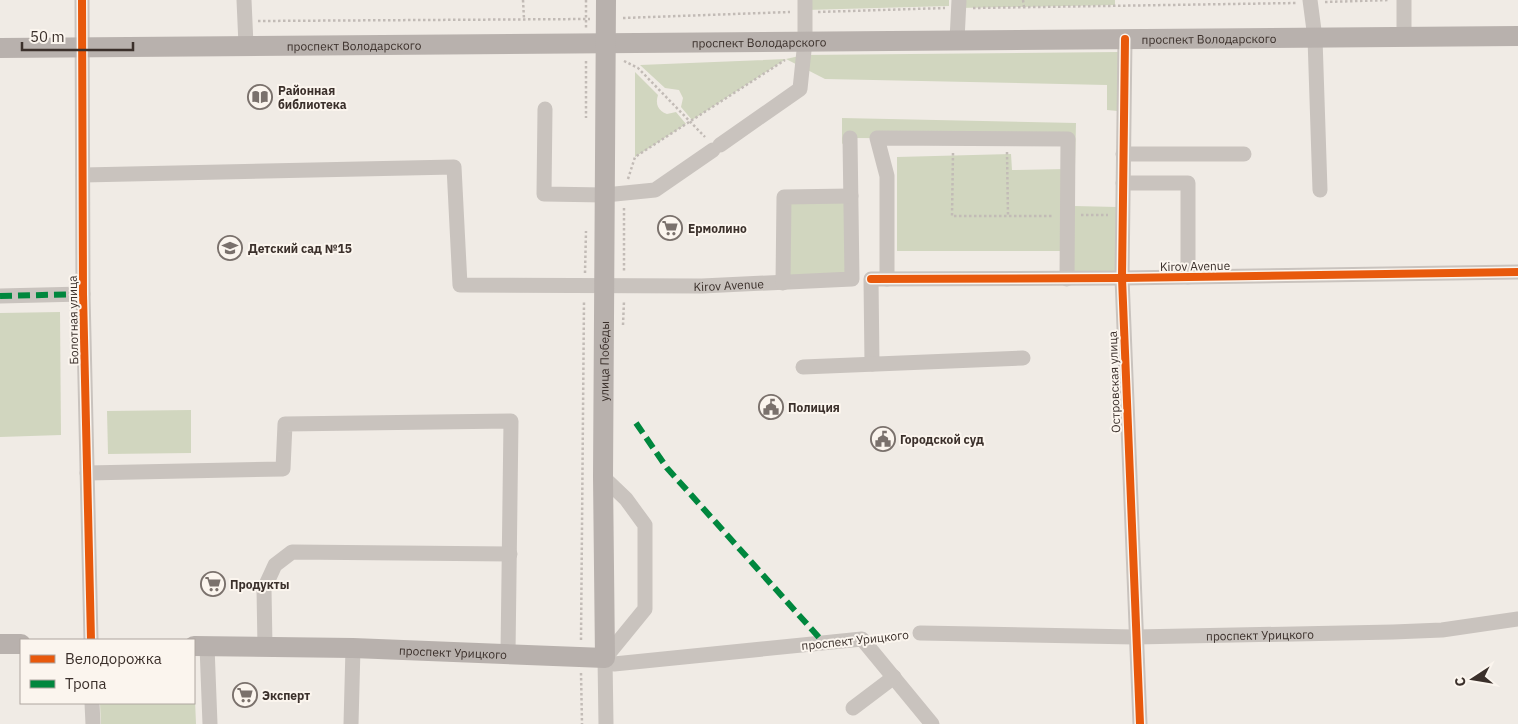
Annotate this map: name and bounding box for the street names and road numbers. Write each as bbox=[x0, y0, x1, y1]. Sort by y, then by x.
street label: проспект Володарского bbox=[1142, 30, 1277, 46]
street label: проспект Володарского bbox=[692, 34, 827, 50]
street label: проспект Володарского bbox=[287, 37, 422, 53]
street label: Kirov Avenue bbox=[1160, 258, 1231, 274]
street label: Болотная улица bbox=[65, 275, 81, 365]
street label: Kirov Avenue bbox=[693, 276, 765, 294]
street label: улица Победы bbox=[596, 321, 611, 402]
street label: Островская улица bbox=[1105, 330, 1123, 433]
street label: проспект Урицкого bbox=[1206, 626, 1314, 643]
street label: проспект Урицкого bbox=[801, 627, 910, 653]
street label: проспект Урицкого bbox=[399, 642, 507, 662]

